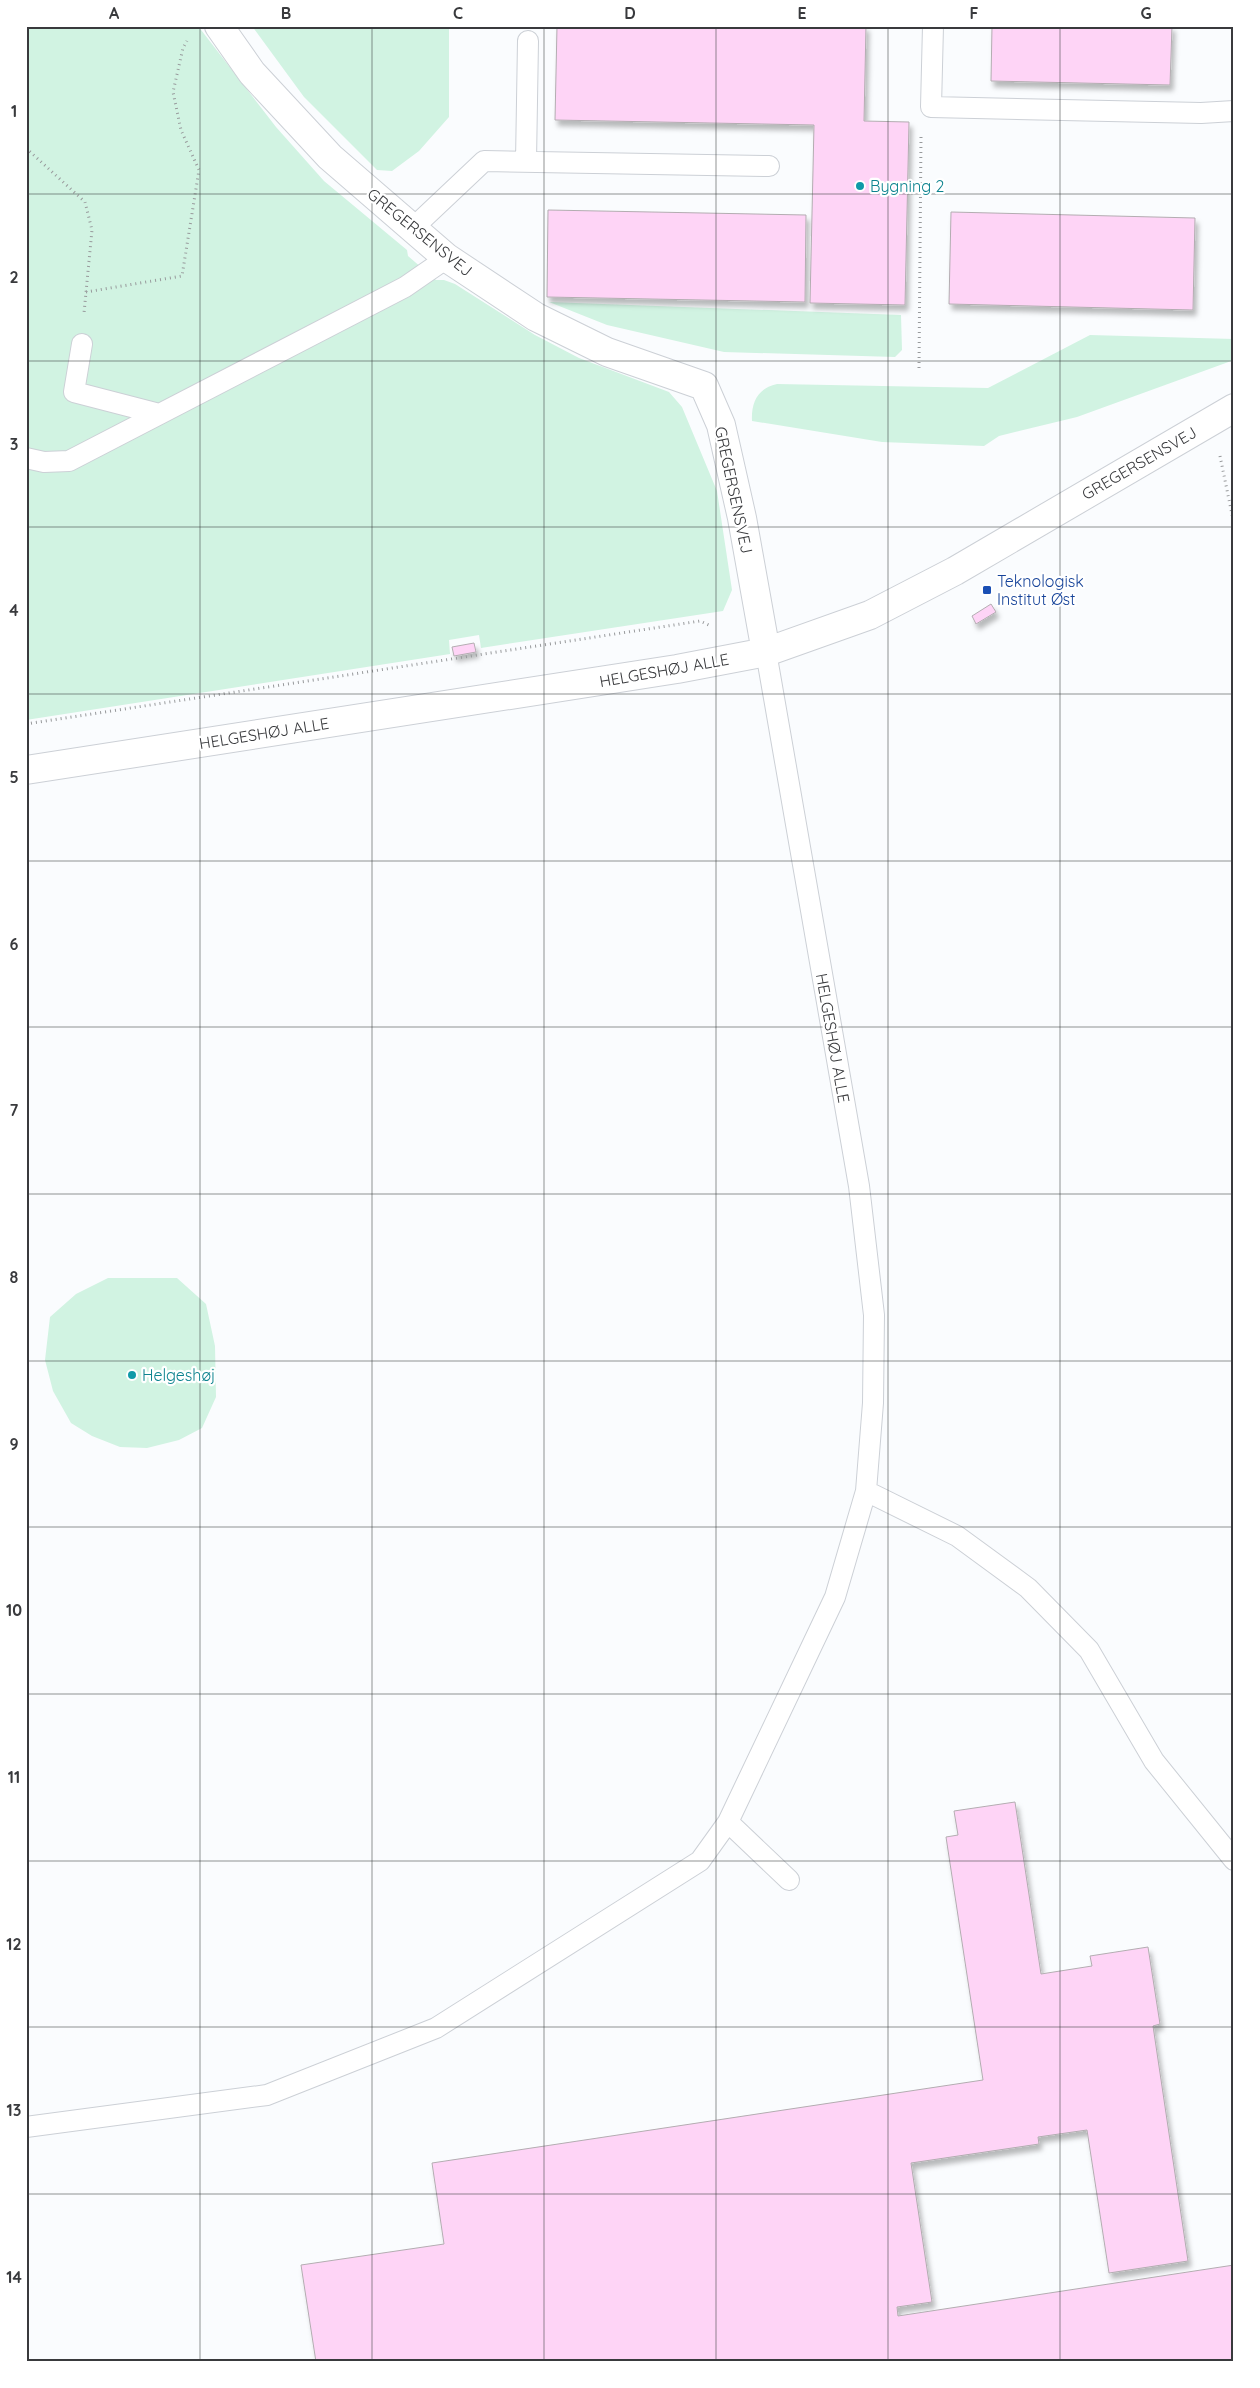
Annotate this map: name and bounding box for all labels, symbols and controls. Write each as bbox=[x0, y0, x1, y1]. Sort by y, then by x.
text: A bbox=[109, 3, 120, 23]
text: B bbox=[281, 3, 291, 23]
text: C bbox=[453, 3, 463, 23]
text: D bbox=[624, 3, 636, 23]
text: E bbox=[797, 3, 807, 23]
text: F bbox=[970, 3, 979, 23]
text: G bbox=[1140, 3, 1152, 23]
text: 1 bbox=[11, 101, 17, 121]
place label: Bygning 2 bbox=[870, 176, 945, 196]
marker: Bygning 2 bbox=[854, 180, 866, 192]
street label: GREGERSENSVEJ bbox=[363, 184, 477, 280]
text: 2 bbox=[9, 267, 19, 287]
street label: GREGERSENSVEJ bbox=[1078, 422, 1200, 504]
street label: GREGERSENSVEJ bbox=[711, 425, 757, 555]
text: 3 bbox=[10, 434, 18, 454]
place label: Teknologisk Institut Øst bbox=[997, 571, 1084, 609]
marker: Teknologisk Institut Øst bbox=[981, 584, 993, 596]
text: 4 bbox=[9, 600, 19, 620]
street label: HELGESHØJ ALLE bbox=[598, 649, 730, 691]
street label: HELGESHØJ ALLE bbox=[198, 713, 330, 753]
text: 5 bbox=[9, 767, 19, 787]
text: 6 bbox=[10, 934, 19, 954]
street label: HELGESHØJ ALLE bbox=[812, 972, 854, 1104]
text: 7 bbox=[10, 1100, 19, 1120]
text: 8 bbox=[10, 1267, 19, 1287]
place label: Helgeshøj bbox=[142, 1365, 215, 1385]
marker: Helgeshøj bbox=[126, 1369, 138, 1381]
text: 9 bbox=[9, 1434, 19, 1454]
text: 10 bbox=[6, 1600, 22, 1620]
text: 11 bbox=[8, 1767, 20, 1787]
text: 12 bbox=[6, 1934, 22, 1954]
text: 13 bbox=[7, 2100, 21, 2120]
text: 14 bbox=[6, 2267, 22, 2287]

